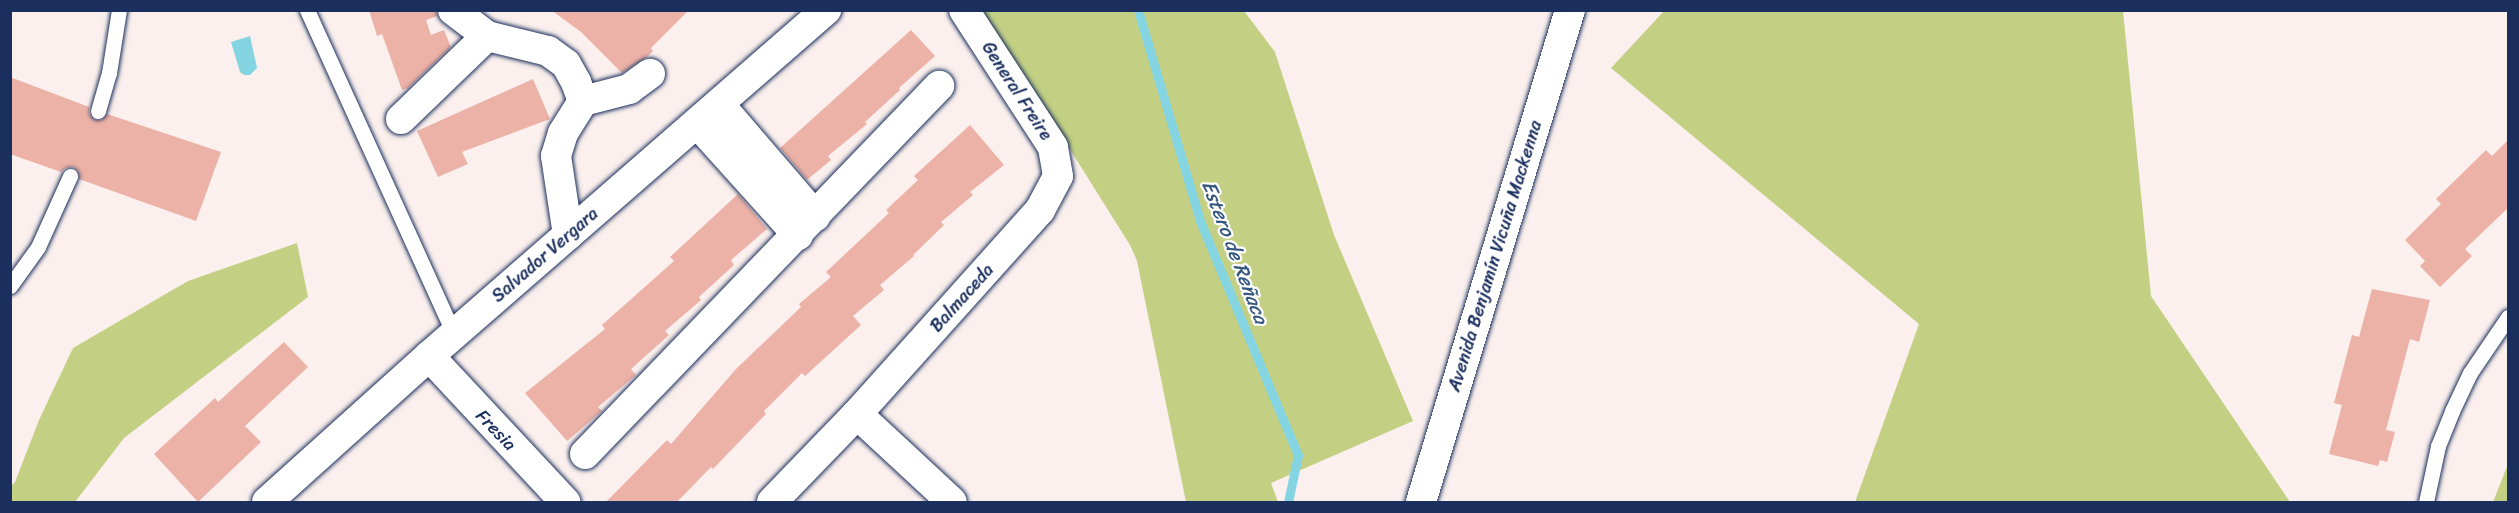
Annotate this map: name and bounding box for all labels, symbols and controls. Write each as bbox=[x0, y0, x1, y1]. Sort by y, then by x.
street label: General Freire bbox=[977, 38, 1057, 144]
street label: Avenida Benjamín Vicuña Mackenna bbox=[1443, 117, 1547, 395]
water label: Estero de Reñaca bbox=[1197, 177, 1273, 327]
street label: Salvador Vergara bbox=[487, 203, 603, 307]
street label: Balmaceda bbox=[926, 259, 998, 337]
street label: Fresia bbox=[471, 405, 521, 455]

